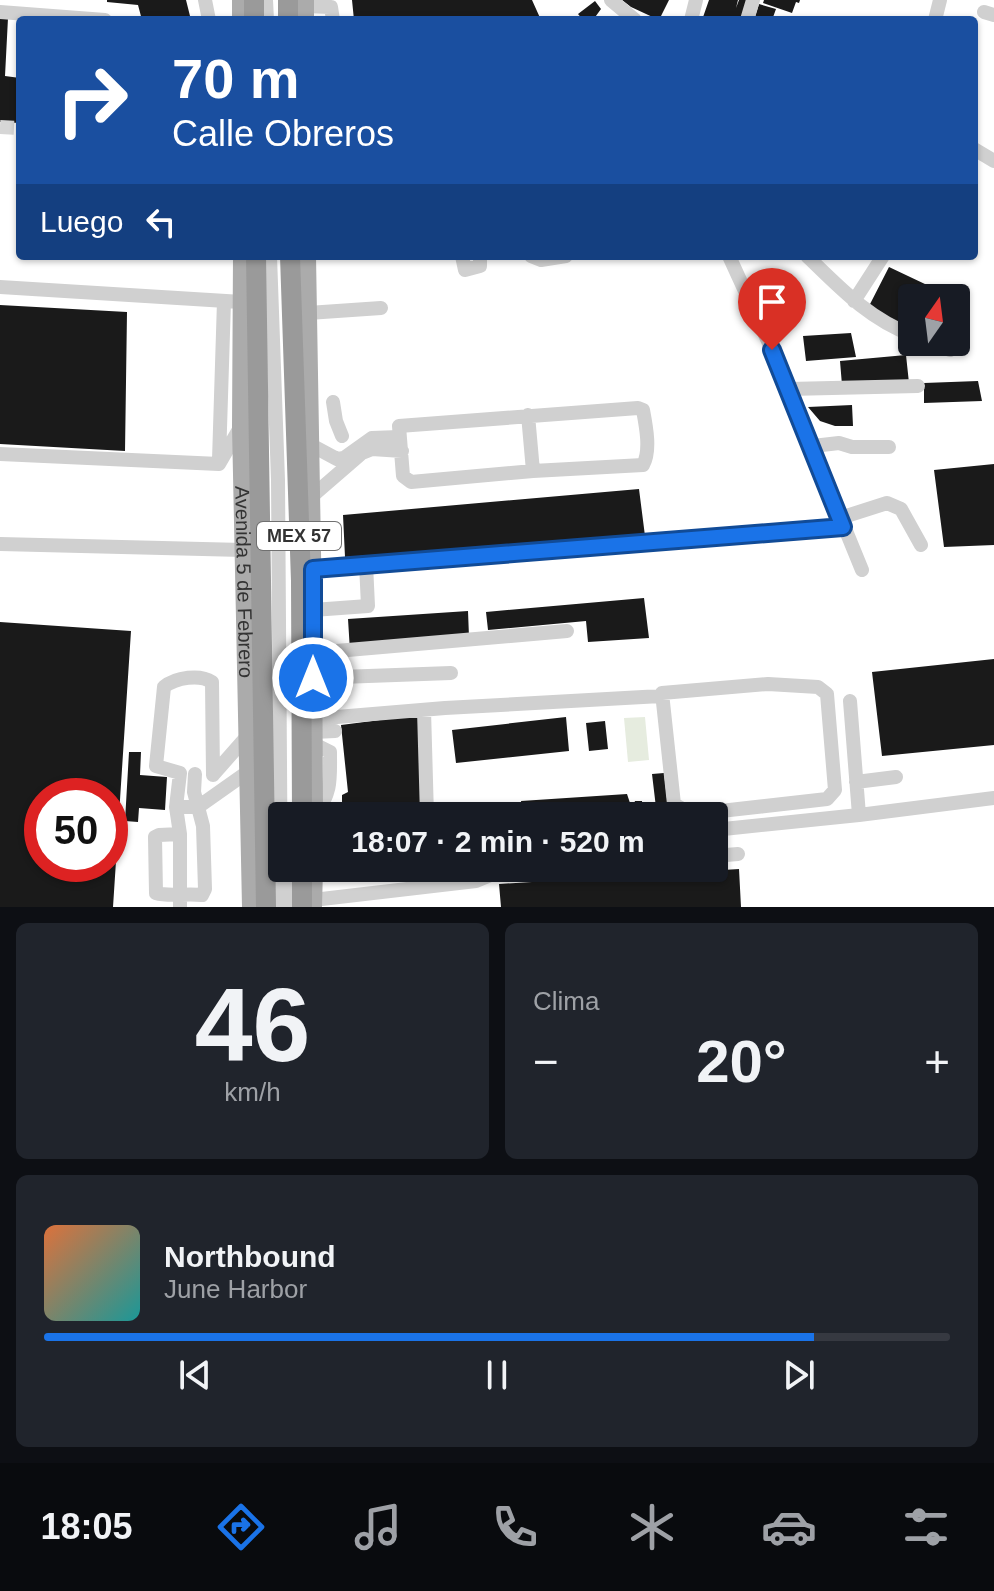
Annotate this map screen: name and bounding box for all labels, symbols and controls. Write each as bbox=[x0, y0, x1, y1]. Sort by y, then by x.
text: 70 m bbox=[172, 47, 300, 110]
icon: right bbox=[40, 48, 144, 152]
text: Calle Obreros bbox=[172, 113, 394, 154]
icon: left bbox=[139, 200, 183, 244]
text: Luego bbox=[40, 205, 123, 238]
pin bbox=[738, 268, 806, 350]
icon: arrive bbox=[750, 280, 794, 324]
north arrow bbox=[898, 284, 970, 356]
map controls bbox=[898, 284, 970, 356]
street label: Avenida 5 de Febrero bbox=[231, 486, 257, 678]
road number: MEX 57 bbox=[257, 522, 341, 550]
position arrow bbox=[271, 636, 355, 720]
speed limit sign: 50 bbox=[24, 778, 128, 882]
text: 18:07 · 2 min · 520 m bbox=[351, 825, 645, 858]
text: 46 bbox=[195, 967, 310, 1083]
text: Clima bbox=[533, 986, 599, 1016]
text: 20° bbox=[696, 1028, 787, 1095]
text: − bbox=[533, 1037, 559, 1086]
text: + bbox=[924, 1037, 950, 1086]
text: km/h bbox=[224, 1077, 281, 1107]
text: Northbound bbox=[164, 1240, 336, 1273]
text: June Harbor bbox=[164, 1274, 307, 1304]
icon: previous bbox=[173, 1353, 217, 1397]
icon: pause bbox=[475, 1353, 519, 1397]
icon: next bbox=[777, 1353, 821, 1397]
icon: directions bbox=[213, 1499, 269, 1555]
icon: music bbox=[350, 1499, 406, 1555]
icon: phone bbox=[487, 1499, 543, 1555]
icon: climate bbox=[624, 1499, 680, 1555]
icon: car bbox=[761, 1499, 817, 1555]
icon: filters bbox=[898, 1499, 954, 1555]
text: 18:05 bbox=[40, 1506, 133, 1547]

